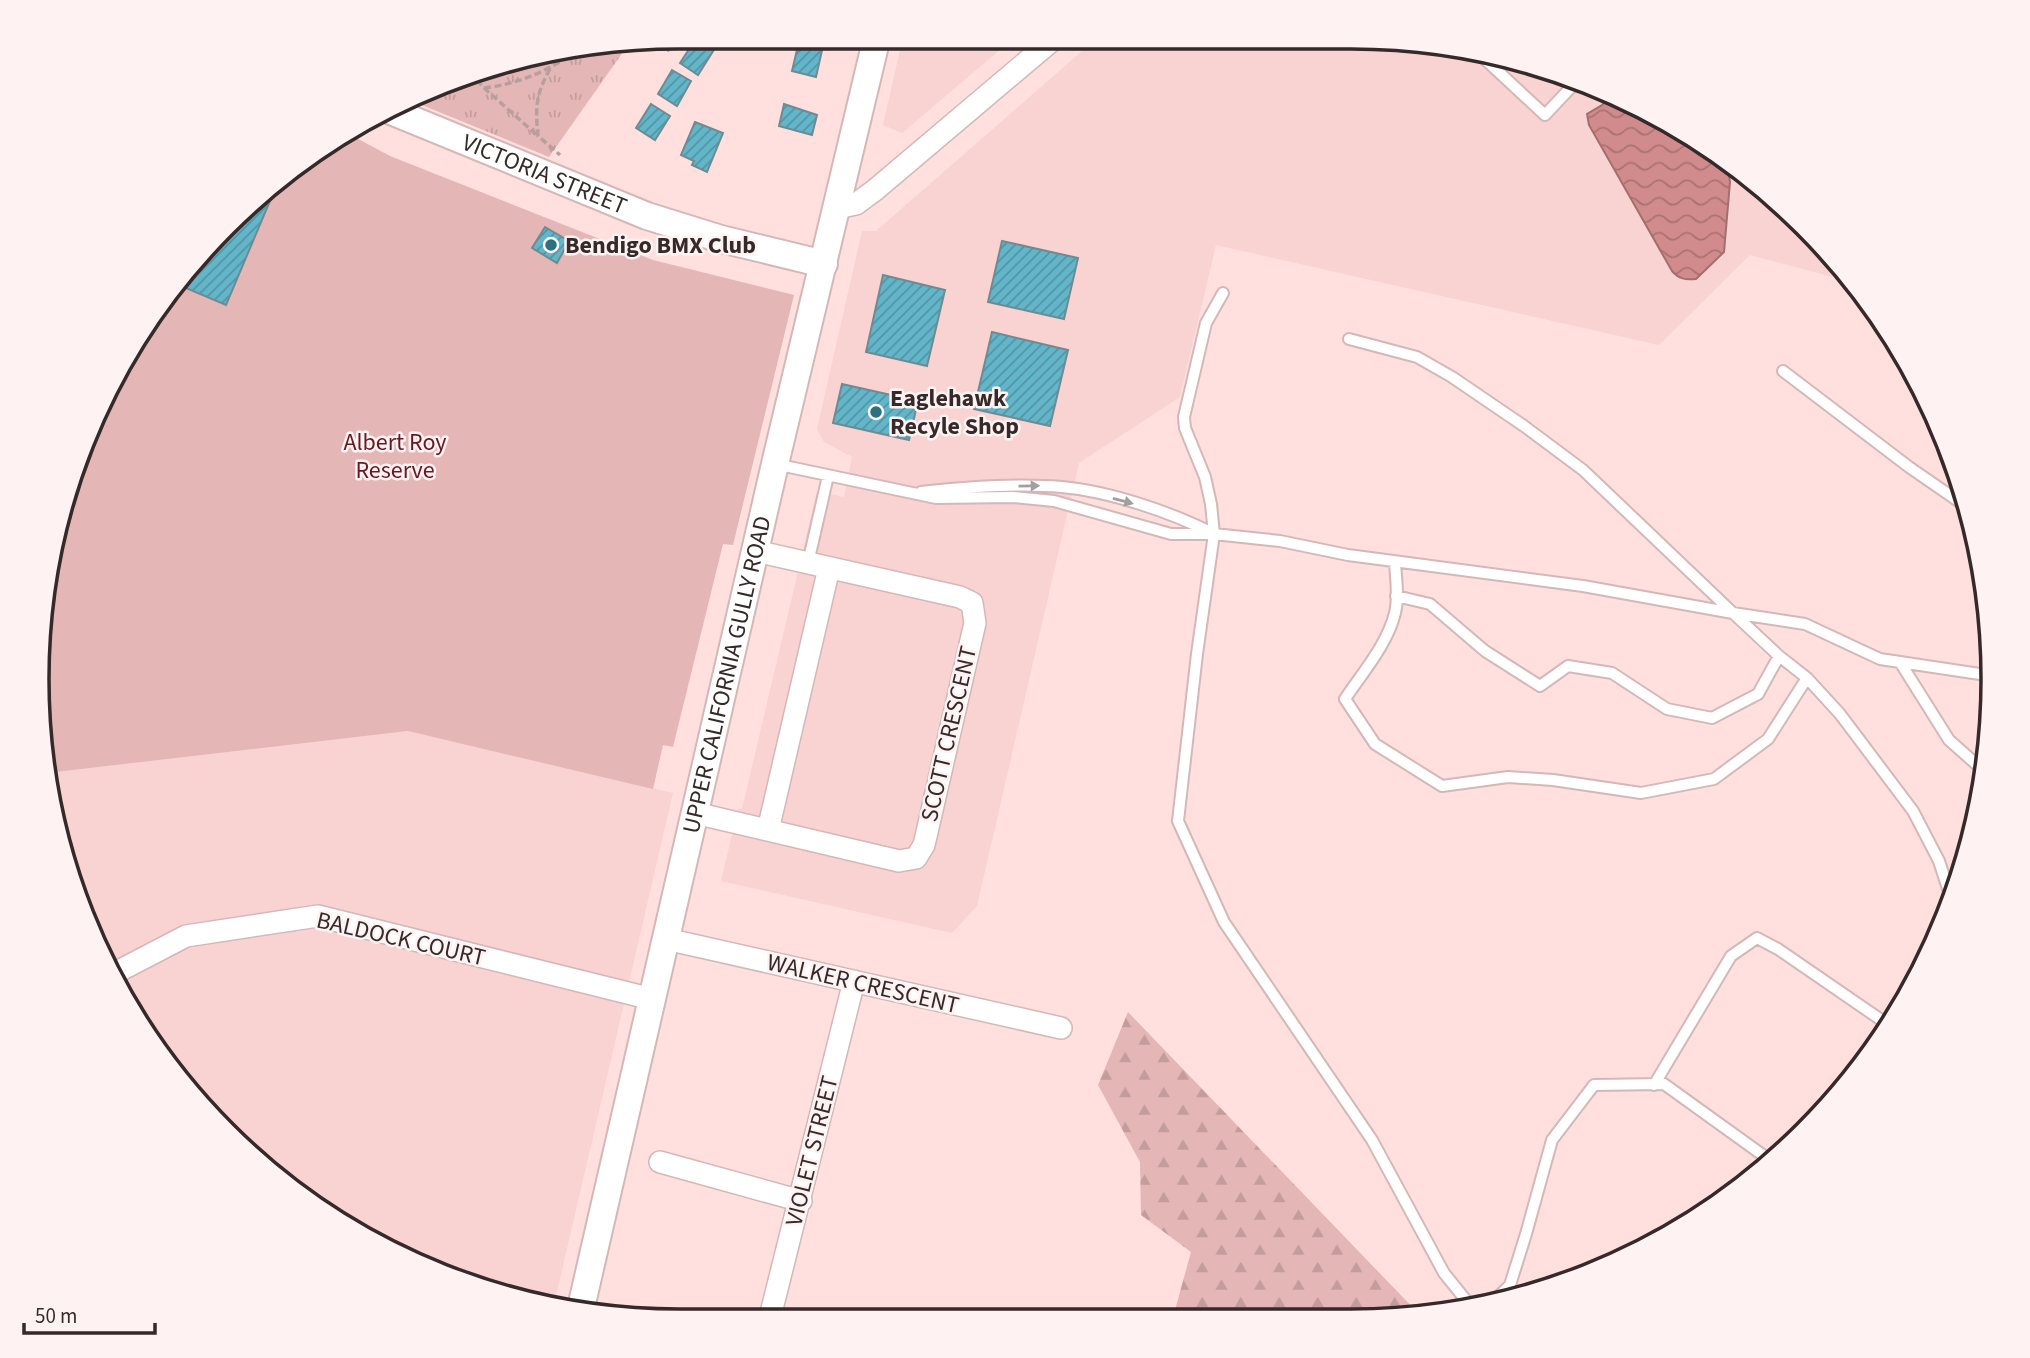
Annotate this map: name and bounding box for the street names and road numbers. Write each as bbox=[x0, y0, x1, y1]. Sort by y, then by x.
street label: VICTORIA STREET bbox=[457, 125, 632, 223]
street label: UPPER CALIFORNIA GULLY ROAD bbox=[673, 512, 780, 837]
street label: SCOTT CRESCENT bbox=[912, 643, 986, 825]
street label: BALDOCK COURT bbox=[313, 903, 489, 975]
street label: WALKER CRESCENT bbox=[764, 945, 963, 1023]
street label: VIOLET STREET bbox=[776, 1072, 848, 1230]

